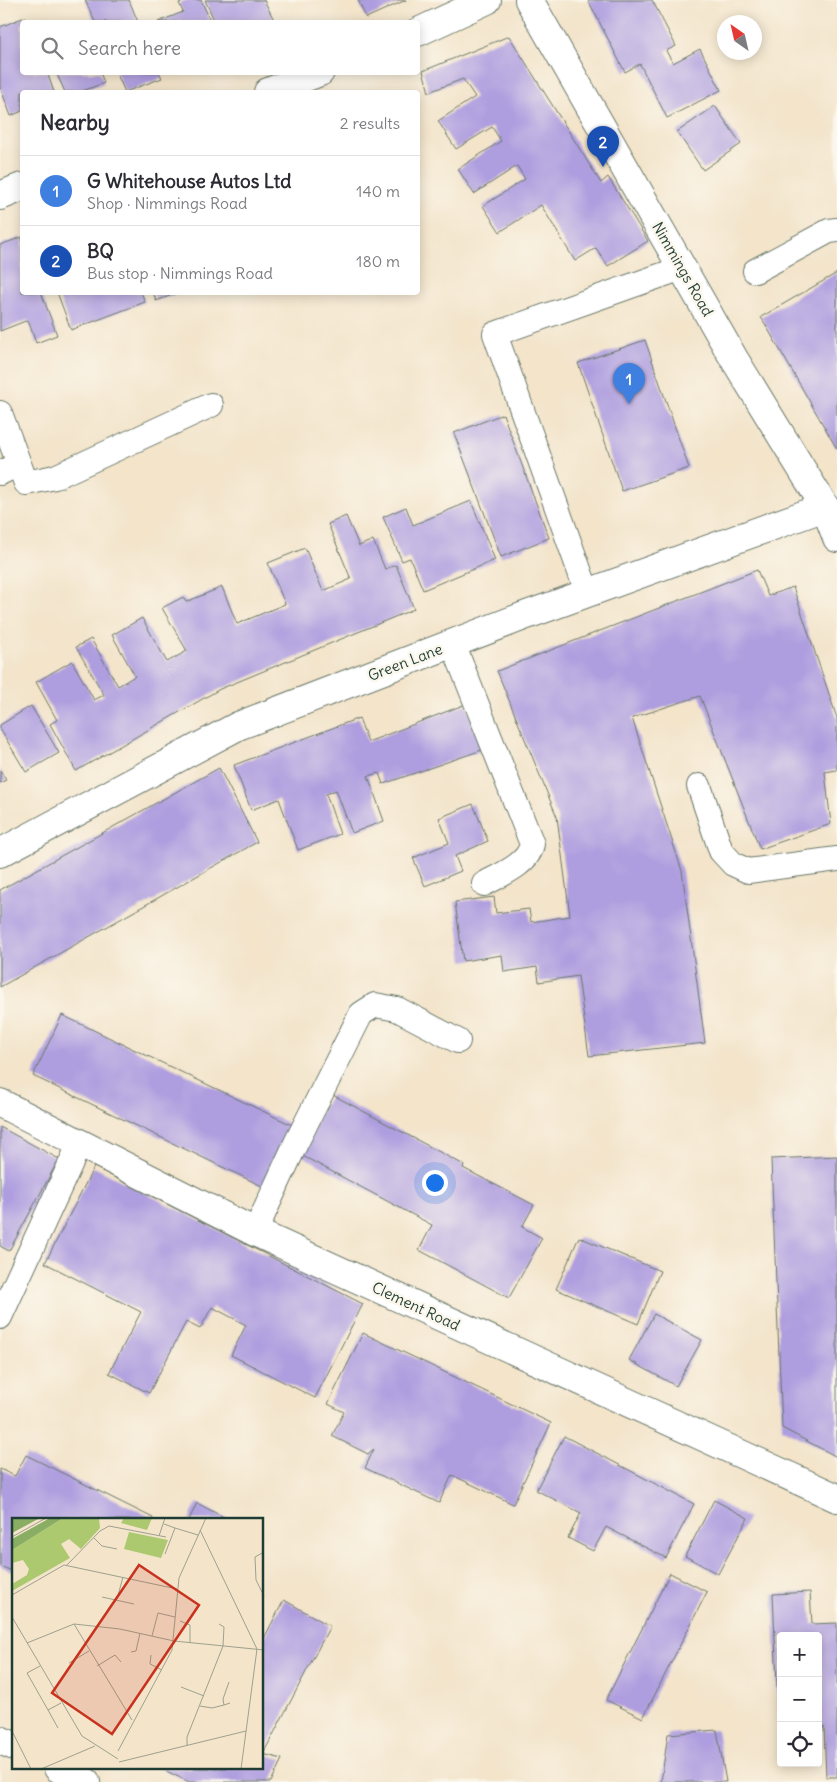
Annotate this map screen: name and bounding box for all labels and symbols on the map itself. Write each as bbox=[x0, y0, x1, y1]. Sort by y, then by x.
north arrow bbox=[717, 15, 762, 60]
pin: 2 bbox=[587, 126, 619, 167]
street label: Nimmings Road bbox=[648, 218, 718, 320]
pin: 1 bbox=[613, 363, 645, 404]
street label: Green Lane bbox=[365, 639, 445, 685]
your location bbox=[422, 1170, 448, 1196]
street label: Clement Road bbox=[369, 1277, 463, 1335]
inset map bbox=[12, 1518, 264, 1770]

